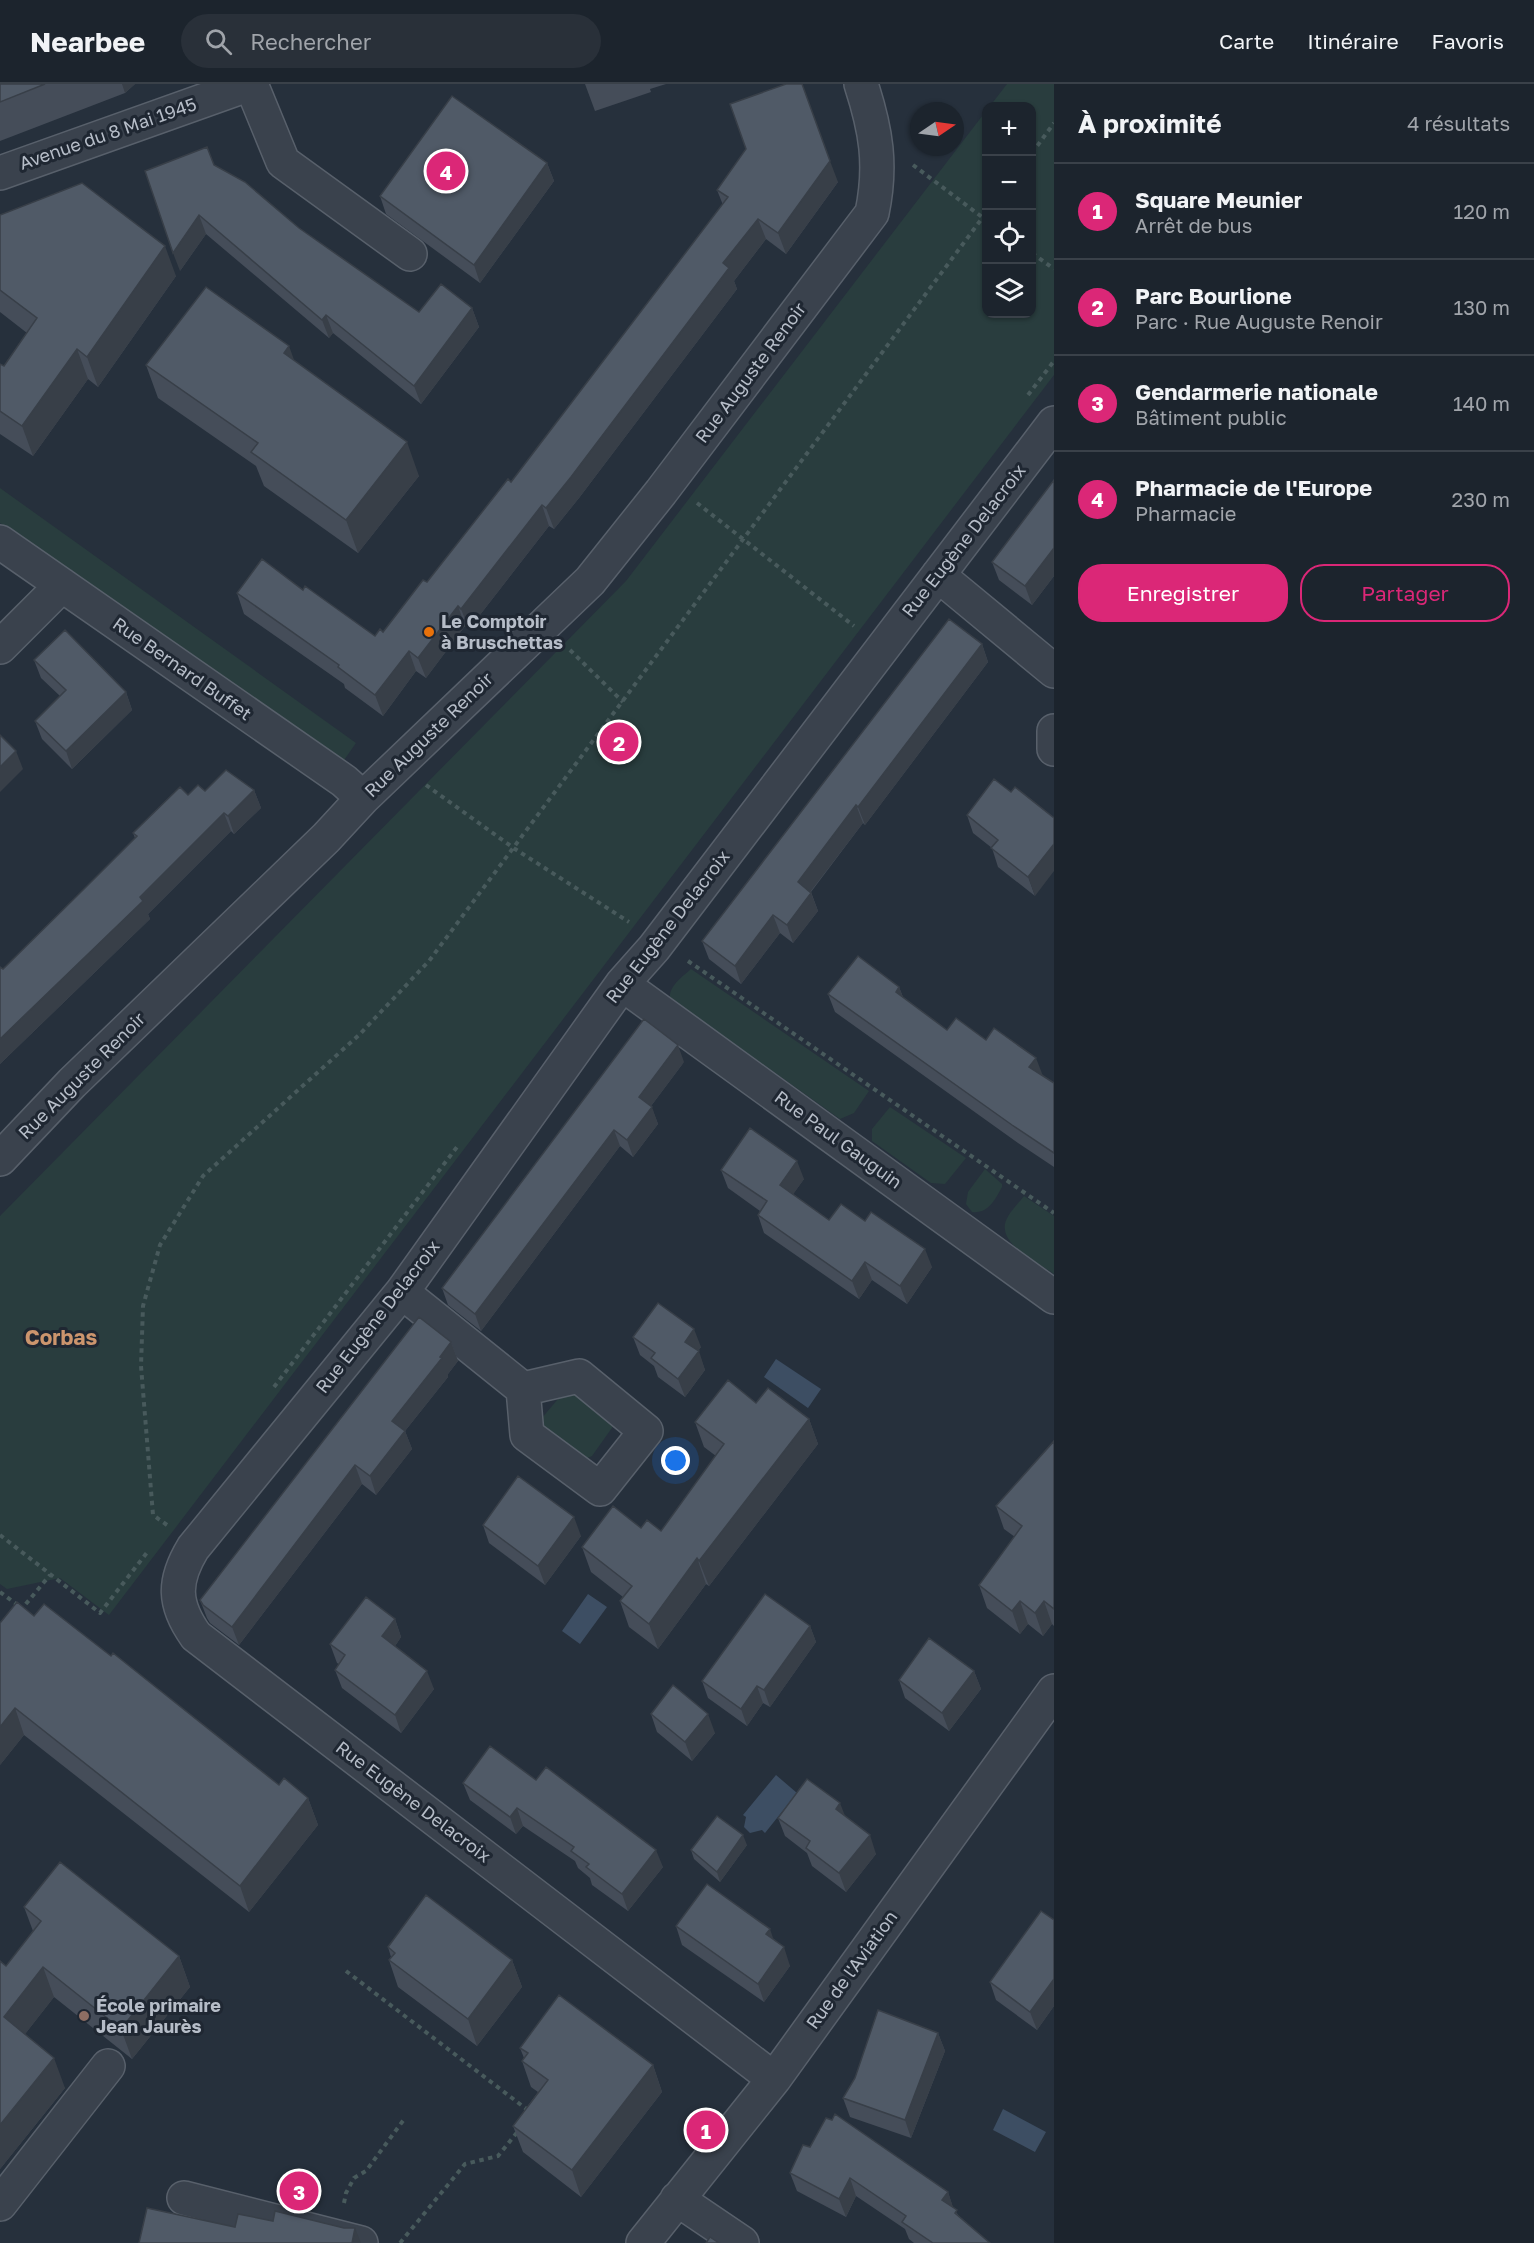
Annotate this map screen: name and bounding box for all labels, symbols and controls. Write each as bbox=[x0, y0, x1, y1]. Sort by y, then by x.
search box bbox=[181, 14, 601, 68]
text: Nearbee bbox=[30, 25, 145, 58]
icon: search bbox=[202, 25, 235, 58]
text: Rechercher bbox=[250, 28, 371, 55]
text: Carte bbox=[1219, 28, 1274, 54]
text: Itinéraire bbox=[1307, 28, 1399, 54]
text: Favoris bbox=[1432, 28, 1504, 54]
street label: Avenue du 8 Mai 1945 bbox=[16, 92, 199, 174]
north arrow bbox=[910, 102, 964, 156]
map controls bbox=[982, 102, 1036, 318]
button: + bbox=[982, 102, 1036, 156]
text: À proximité bbox=[1078, 108, 1222, 139]
text: 4 résultats bbox=[1407, 111, 1510, 135]
pin: 4 bbox=[426, 148, 466, 194]
button: − bbox=[982, 156, 1036, 210]
text: Square Meunier bbox=[1135, 186, 1302, 213]
text: 1 bbox=[1092, 199, 1103, 223]
text: 120 m bbox=[1454, 199, 1510, 223]
button: locate bbox=[982, 210, 1036, 264]
text: Arrêt de bus bbox=[1135, 213, 1252, 237]
button: layers bbox=[982, 264, 1036, 318]
text: Parc Bourlione bbox=[1135, 282, 1292, 309]
text: 2 bbox=[1091, 295, 1104, 319]
text: 130 m bbox=[1454, 295, 1510, 319]
street label: Rue Auguste Renoir bbox=[690, 298, 810, 447]
text: Parc · Rue Auguste Renoir bbox=[1135, 309, 1383, 333]
text: Gendarmerie nationale bbox=[1135, 378, 1378, 405]
text: 3 bbox=[1091, 391, 1104, 415]
text: 140 m bbox=[1453, 391, 1510, 415]
text: Bâtiment public bbox=[1135, 405, 1287, 429]
street label: Rue Eugène Delacroix bbox=[897, 459, 1030, 621]
text: Pharmacie de l'Europe bbox=[1135, 474, 1372, 501]
text: 4 bbox=[1091, 487, 1104, 511]
text: 230 m bbox=[1452, 487, 1510, 511]
text: Pharmacie bbox=[1135, 501, 1236, 525]
button: Enregistrer bbox=[1078, 564, 1288, 622]
button: Partager bbox=[1300, 564, 1510, 622]
place label: Le Comptoir à Bruschettas bbox=[441, 610, 563, 653]
street label: Rue Bernard Buffet bbox=[109, 612, 256, 724]
marker: Le Comptoir à Bruschettas bbox=[422, 625, 436, 639]
street label: Rue Auguste Renoir bbox=[359, 667, 497, 801]
pin: 2 bbox=[600, 720, 638, 764]
street label: Rue Eugène Delacroix bbox=[601, 845, 734, 1007]
street label: Rue Auguste Renoir bbox=[13, 1007, 149, 1143]
street label: Rue Paul Gauguin bbox=[771, 1086, 907, 1193]
street label: Rue Eugène Delacroix bbox=[311, 1235, 444, 1397]
district label: Corbas bbox=[25, 1324, 98, 1350]
your location bbox=[661, 1446, 690, 1475]
street label: Rue Eugène Delacroix bbox=[332, 1736, 495, 1867]
street label: Rue de l'Aviation bbox=[801, 1906, 902, 2033]
place label: École primaire Jean Jaurès bbox=[96, 1994, 221, 2037]
marker: École primaire Jean Jaurès bbox=[77, 2009, 91, 2023]
pin: 1 bbox=[686, 2108, 726, 2152]
pin: 3 bbox=[280, 2168, 318, 2214]

